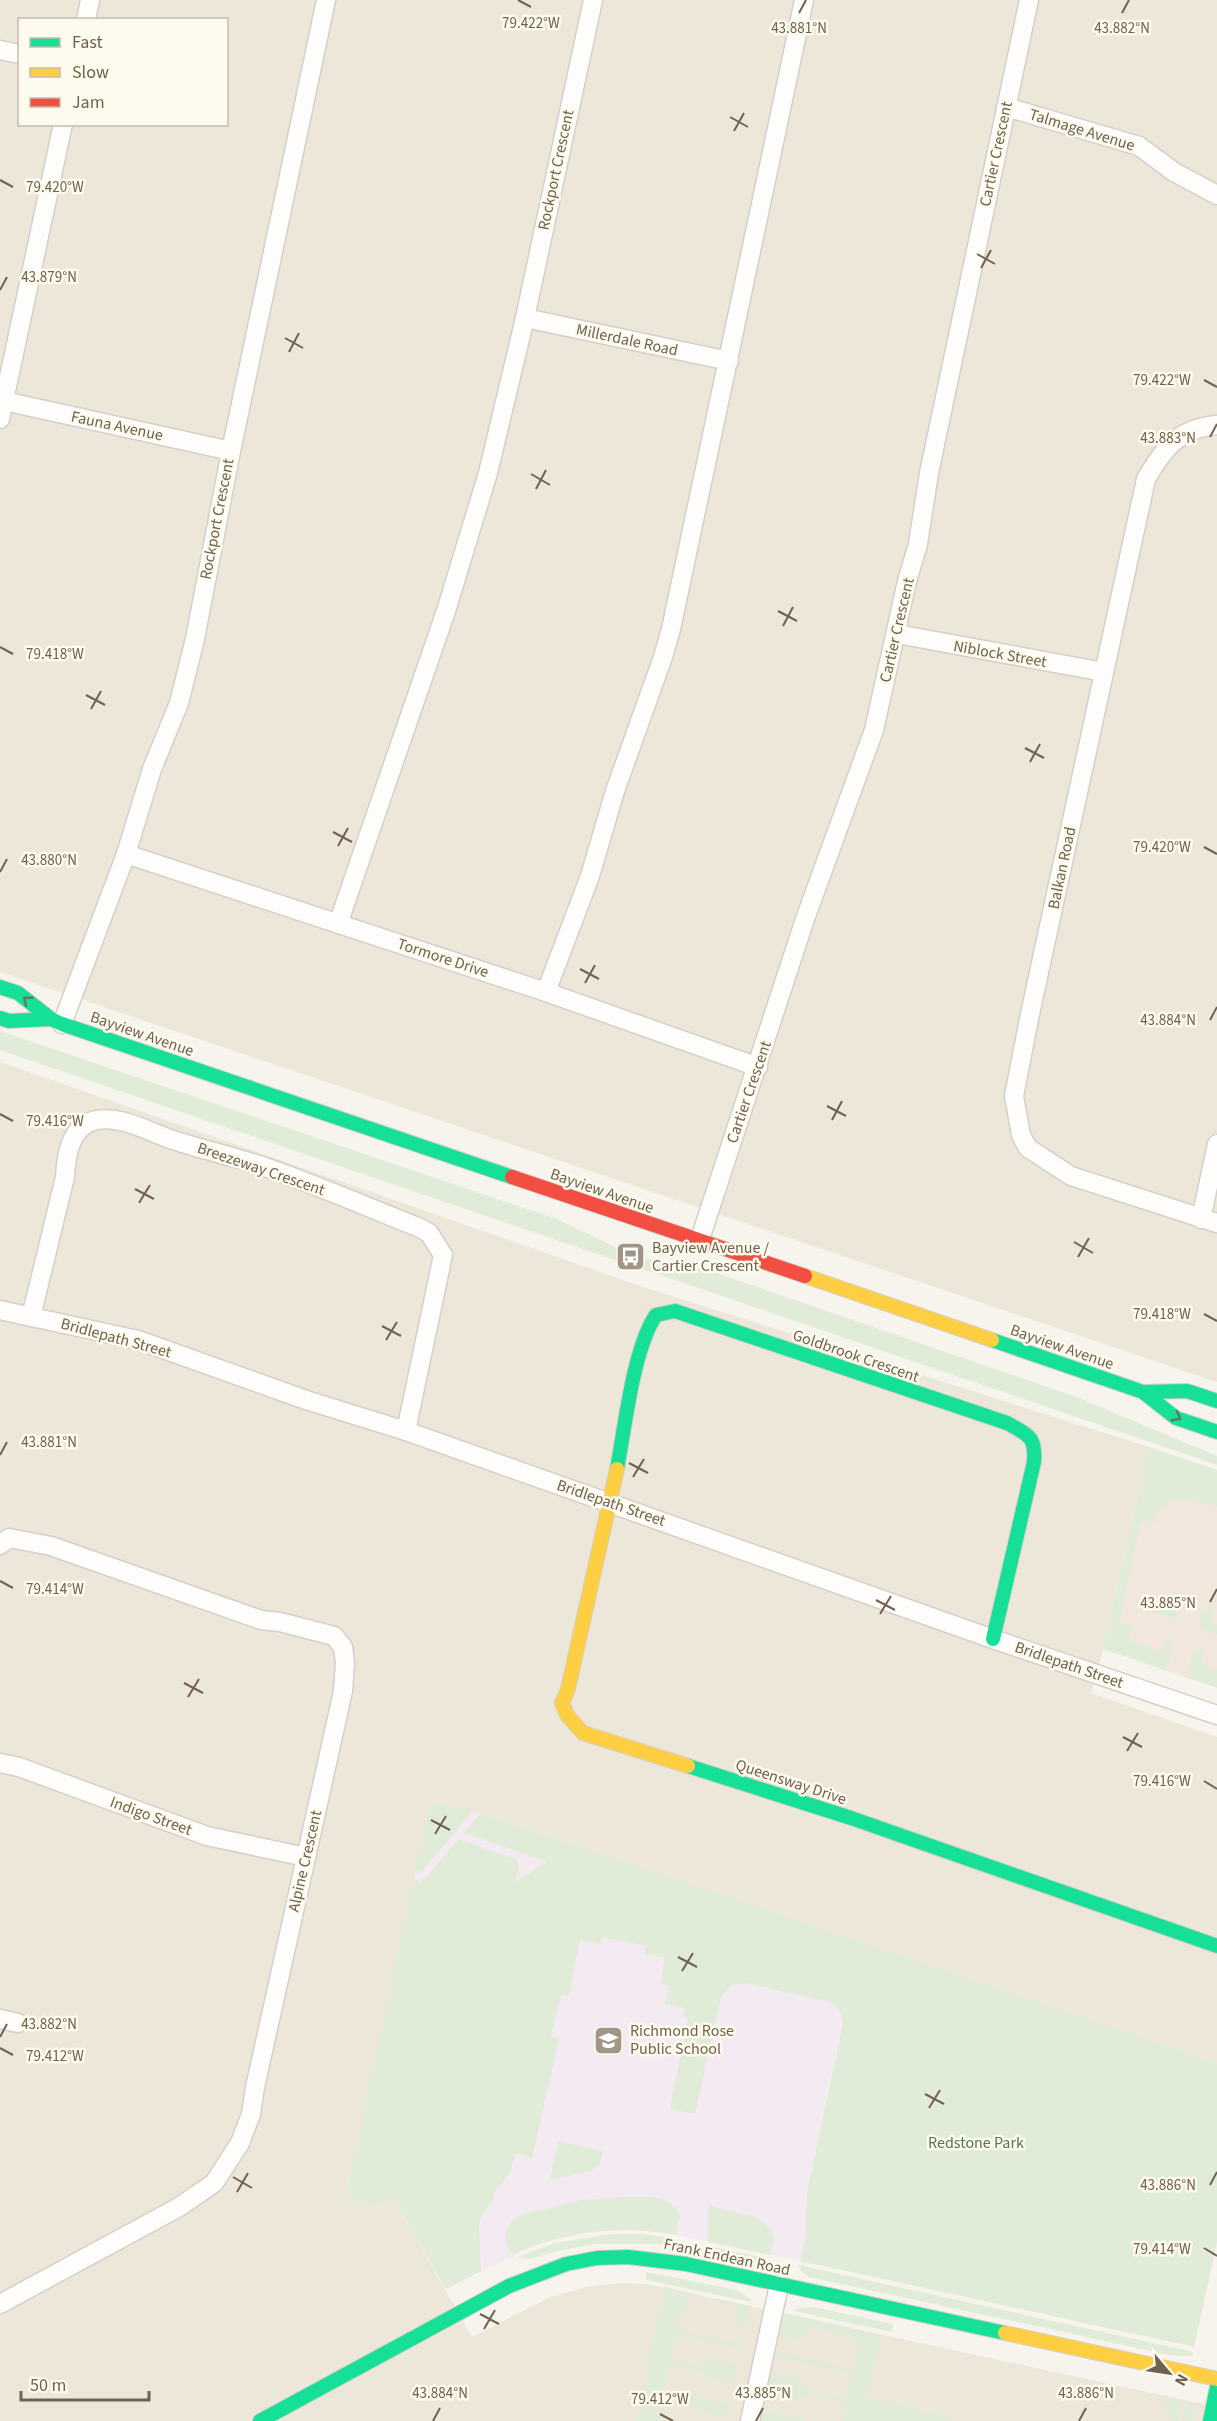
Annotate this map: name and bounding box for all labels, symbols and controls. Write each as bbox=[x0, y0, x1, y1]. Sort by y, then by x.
text: 79.422°W bbox=[502, 13, 560, 34]
legend bbox=[18, 18, 228, 126]
text: 43.881°N bbox=[771, 18, 827, 39]
text: 43.882°N bbox=[1094, 18, 1150, 39]
text: Fast bbox=[72, 30, 103, 55]
text: Slow bbox=[72, 60, 109, 85]
text: Jam bbox=[72, 90, 105, 115]
street label: Cartier Crescent bbox=[974, 99, 1018, 209]
street label: Talmage Avenue bbox=[1027, 104, 1137, 156]
street label: Rockport Crescent bbox=[532, 107, 580, 232]
text: 79.420°W bbox=[26, 177, 84, 198]
text: 43.879°N bbox=[21, 267, 77, 288]
street label: Millerdale Road bbox=[574, 318, 680, 362]
text: 79.422°W bbox=[1133, 370, 1191, 391]
street label: Fauna Avenue bbox=[69, 406, 165, 446]
text: 43.883°N bbox=[1140, 428, 1196, 449]
street label: Rockport Crescent bbox=[194, 456, 240, 581]
street label: Cartier Crescent bbox=[874, 575, 920, 685]
street label: Niblock Street bbox=[952, 635, 1049, 673]
text: 79.418°W bbox=[26, 644, 84, 665]
street label: Balkan Road bbox=[1043, 825, 1081, 911]
text: 79.420°W bbox=[1133, 837, 1191, 858]
text: 43.880°N bbox=[21, 850, 77, 871]
street label: Tormore Drive bbox=[394, 933, 492, 983]
one-way arrow bbox=[23, 997, 34, 1008]
street label: Bayview Avenue bbox=[87, 1006, 197, 1062]
text: 43.884°N bbox=[1140, 1010, 1196, 1031]
street label: Cartier Crescent bbox=[721, 1037, 777, 1146]
text: 79.416°W bbox=[26, 1111, 84, 1132]
street label: Breezeway Crescent bbox=[194, 1137, 328, 1201]
street label: Bayview Avenue bbox=[547, 1163, 657, 1219]
place label: Bayview Avenue / Cartier Crescent bbox=[652, 1237, 770, 1277]
bus stop icon: Bayview Avenue / Cartier Crescent bbox=[615, 1241, 647, 1273]
text: 79.418°W bbox=[1133, 1304, 1191, 1325]
street label: Bridlepath Street bbox=[58, 1313, 174, 1363]
street label: Bayview Avenue bbox=[1007, 1319, 1117, 1375]
street label: Goldbrook Crescent bbox=[790, 1324, 923, 1388]
one-way arrow bbox=[1171, 1410, 1181, 1421]
text: 43.881°N bbox=[21, 1432, 77, 1453]
street label: Bridlepath Street bbox=[554, 1474, 669, 1532]
text: 79.414°W bbox=[26, 1579, 84, 1600]
text: 43.885°N bbox=[1140, 1593, 1196, 1614]
street label: Bridlepath Street bbox=[1012, 1636, 1127, 1694]
street label: Queensway Drive bbox=[733, 1754, 849, 1810]
text: 79.416°W bbox=[1133, 1771, 1191, 1792]
street label: Indigo Street bbox=[107, 1791, 196, 1841]
street label: Alpine Crescent bbox=[283, 1807, 328, 1914]
text: 43.882°N bbox=[21, 2014, 77, 2035]
place label: Richmond Rose Public School bbox=[630, 2020, 734, 2060]
school or university icon: Richmond Rose Public School bbox=[593, 2024, 625, 2056]
text: 79.412°W bbox=[26, 2046, 84, 2067]
park label: Redstone Park bbox=[928, 2132, 1024, 2154]
text: 43.886°N bbox=[1140, 2175, 1196, 2196]
street label: Frank Endean Road bbox=[662, 2233, 792, 2281]
text: 79.414°W bbox=[1133, 2239, 1191, 2260]
north arrow bbox=[1139, 2343, 1199, 2403]
scale bar bbox=[21, 2364, 148, 2402]
text: N bbox=[1169, 2370, 1193, 2390]
text: 50 m bbox=[30, 2373, 66, 2398]
text: 43.884°N bbox=[412, 2383, 468, 2404]
text: 43.885°N bbox=[735, 2383, 791, 2404]
text: 43.886°N bbox=[1058, 2383, 1114, 2404]
text: 79.412°W bbox=[631, 2389, 689, 2410]

